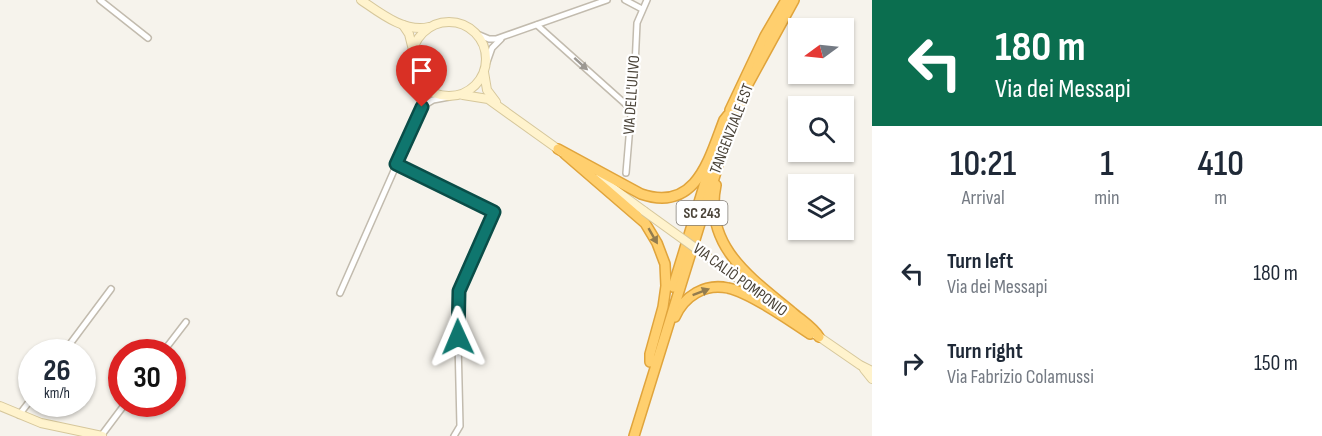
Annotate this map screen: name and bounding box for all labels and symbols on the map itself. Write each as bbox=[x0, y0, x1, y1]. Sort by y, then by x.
north arrow bbox=[788, 18, 854, 84]
pin bbox=[396, 45, 447, 107]
street label: VIA DELL'ULIVO bbox=[620, 54, 644, 135]
one-way arrow bbox=[573, 57, 588, 70]
street label: TANGENZIALE EST bbox=[706, 81, 758, 177]
road number: SC 243 bbox=[676, 201, 728, 225]
one-way arrow bbox=[648, 228, 659, 244]
street label: VIA CALIÒ POMPONIO bbox=[689, 239, 791, 321]
one-way arrow bbox=[692, 286, 710, 296]
position arrow bbox=[426, 305, 490, 369]
speed limit sign: 30 bbox=[108, 339, 186, 417]

